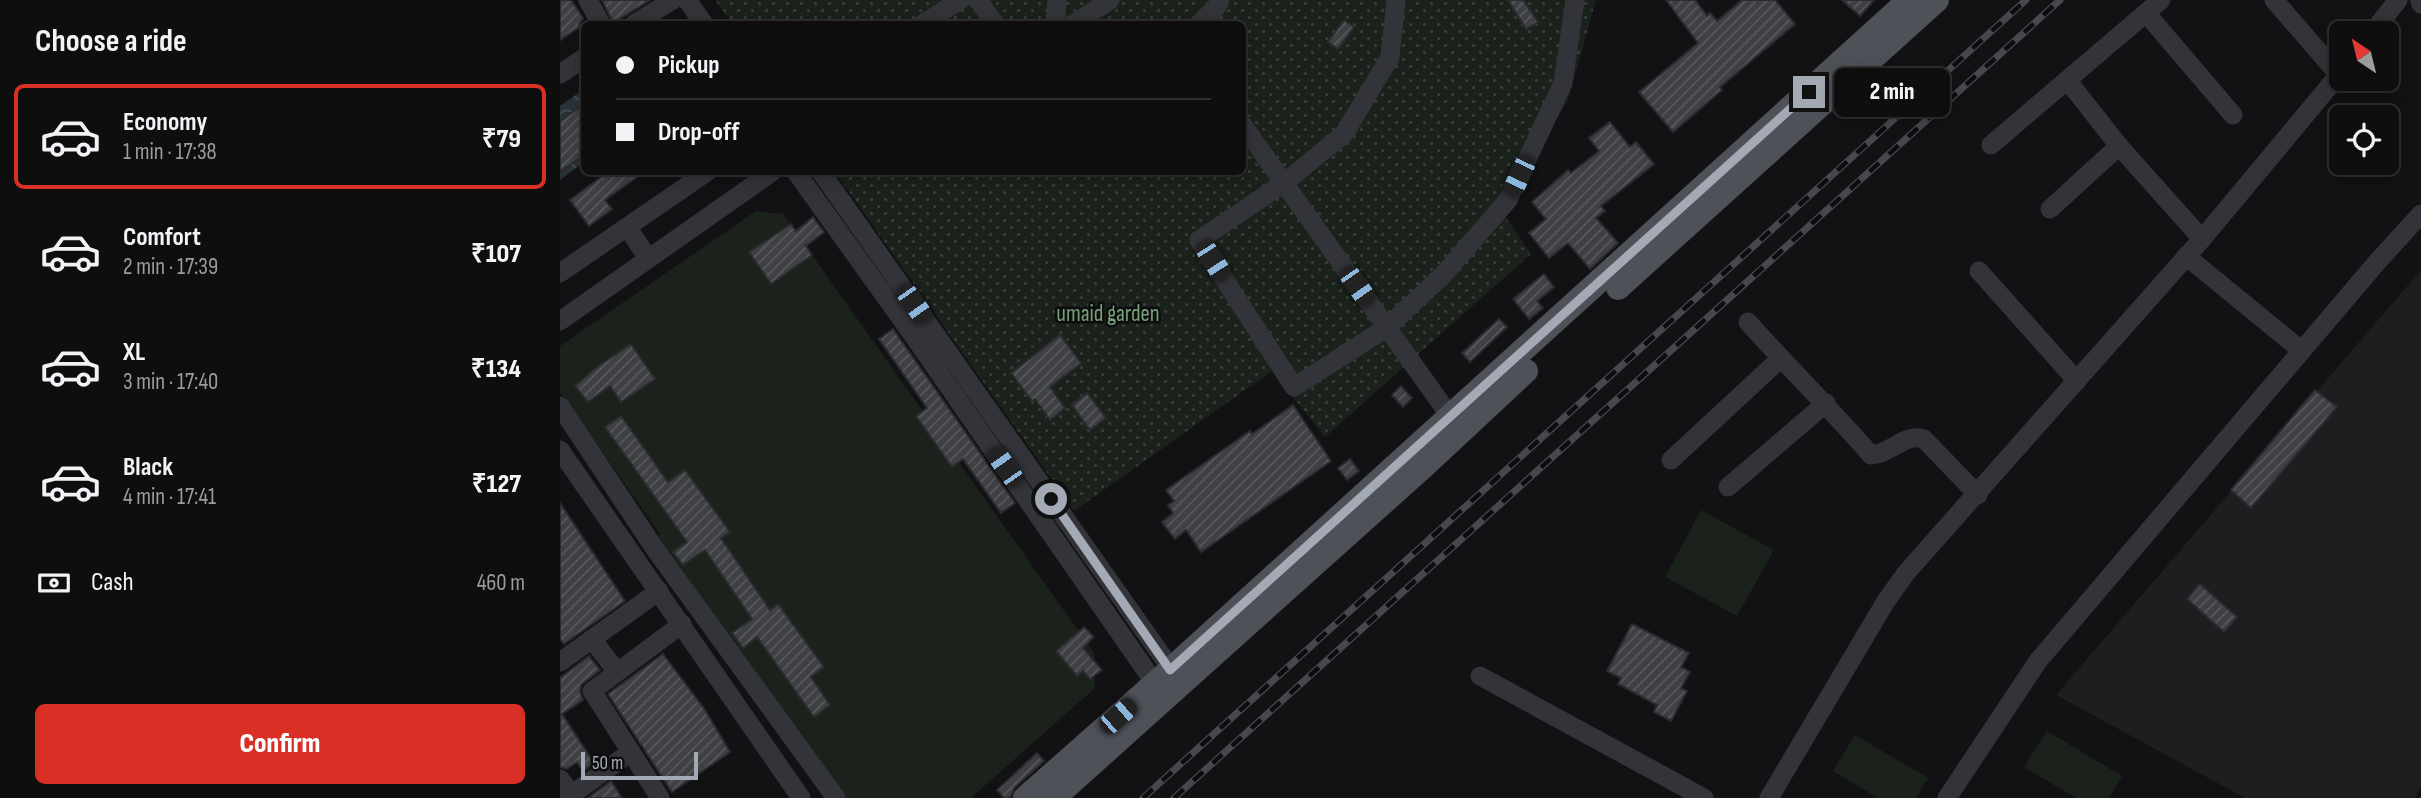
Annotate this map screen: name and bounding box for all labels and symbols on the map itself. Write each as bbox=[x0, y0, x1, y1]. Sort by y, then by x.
north arrow bbox=[2329, 21, 2399, 91]
callout: 2 min bbox=[1834, 68, 1949, 116]
route end bbox=[1793, 76, 1825, 108]
car bbox=[1501, 153, 1538, 199]
car bbox=[1193, 238, 1234, 284]
car bbox=[1337, 263, 1378, 309]
car bbox=[894, 281, 935, 327]
park label: umaid garden bbox=[1056, 300, 1160, 328]
car bbox=[985, 444, 1026, 490]
route start bbox=[1035, 483, 1067, 515]
car bbox=[1096, 694, 1141, 738]
scale bar bbox=[581, 749, 698, 781]

